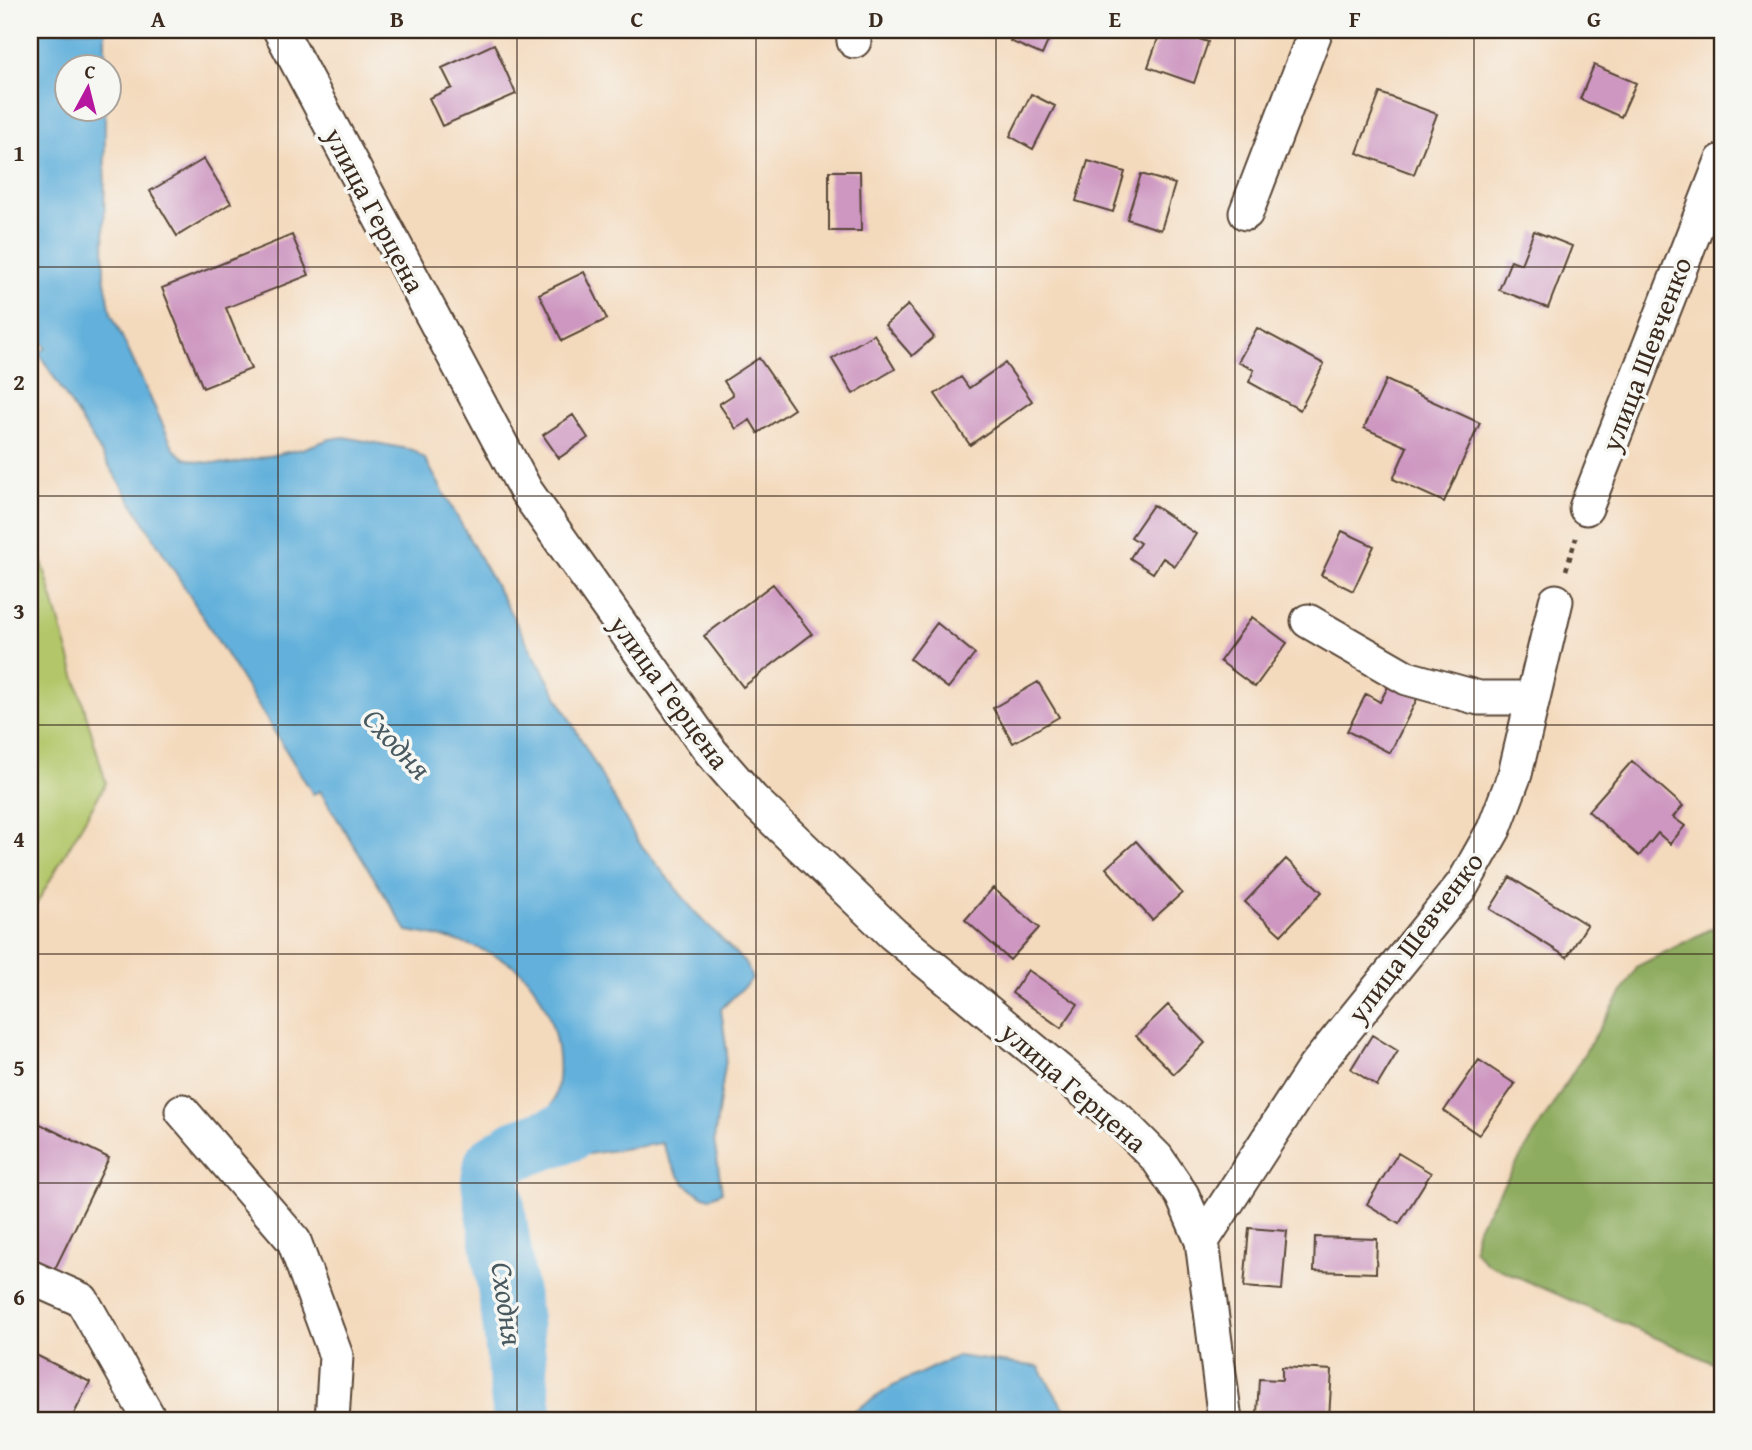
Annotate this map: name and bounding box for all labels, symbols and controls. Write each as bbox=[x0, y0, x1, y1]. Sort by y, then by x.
text: A bbox=[151, 2, 166, 35]
text: B bbox=[390, 2, 404, 35]
text: C bbox=[630, 2, 644, 35]
text: D bbox=[869, 2, 884, 35]
text: E bbox=[1109, 2, 1121, 35]
text: F bbox=[1349, 2, 1361, 35]
text: G bbox=[1587, 2, 1601, 35]
north arrow bbox=[52, 52, 122, 122]
text: С bbox=[83, 57, 97, 86]
street label: улица Герцена bbox=[314, 119, 437, 300]
text: 1 bbox=[13, 136, 25, 169]
street label: улица Шевченко bbox=[1589, 251, 1701, 458]
text: 2 bbox=[13, 365, 25, 398]
text: 3 bbox=[13, 594, 25, 627]
street label: улица Герцена bbox=[600, 605, 741, 778]
water label: Сходня bbox=[353, 698, 443, 789]
text: 4 bbox=[13, 822, 25, 855]
street label: улица Шевченко bbox=[1336, 842, 1493, 1032]
street label: улица Герцена bbox=[991, 1011, 1157, 1162]
text: 5 bbox=[13, 1051, 25, 1084]
water label: Сходня bbox=[480, 1259, 536, 1349]
text: 6 bbox=[13, 1280, 25, 1313]

